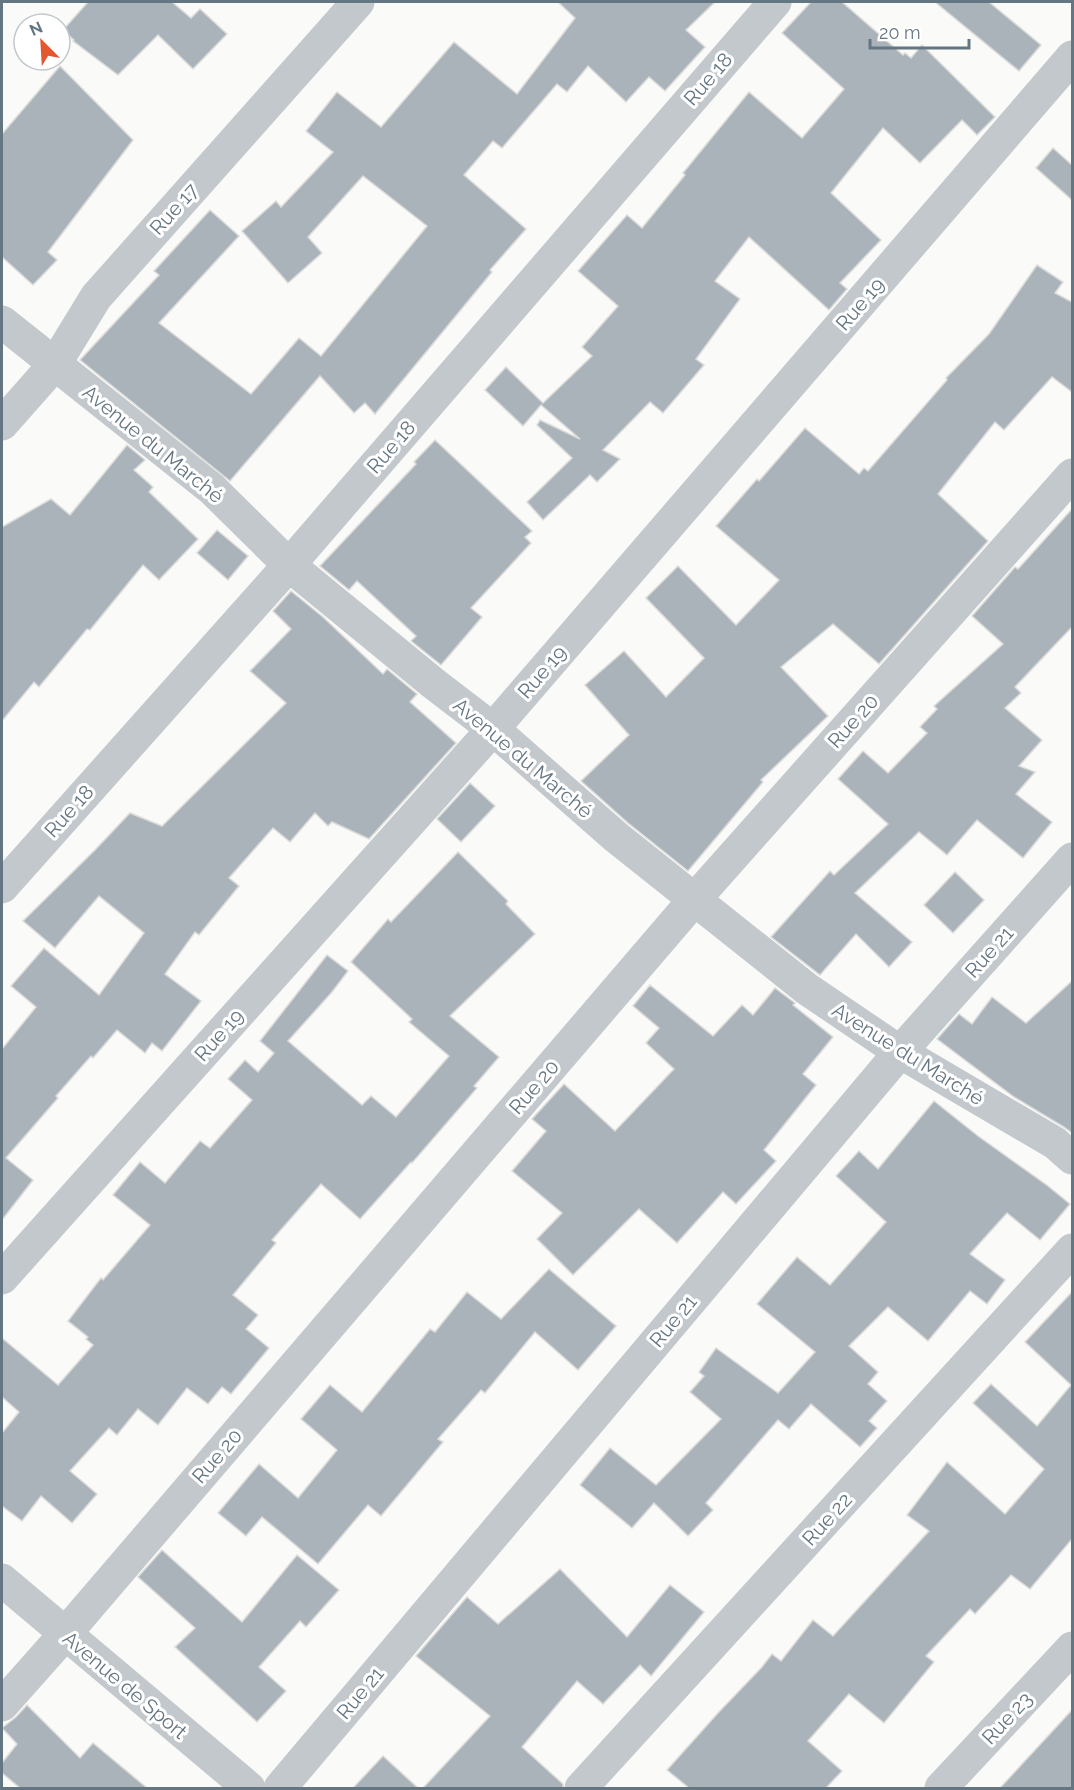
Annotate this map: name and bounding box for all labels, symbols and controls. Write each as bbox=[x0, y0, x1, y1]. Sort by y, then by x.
north arrow bbox=[12, 12, 72, 72]
scale bar bbox=[870, 12, 969, 50]
text: N bbox=[27, 18, 46, 40]
text: 20 m bbox=[879, 22, 921, 43]
street label: Rue 18 bbox=[679, 48, 737, 110]
street label: Rue 17 bbox=[145, 178, 203, 240]
street label: Rue 19 bbox=[831, 273, 889, 335]
street label: Avenue du Marché bbox=[78, 380, 228, 508]
street label: Rue 18 bbox=[362, 416, 420, 478]
street label: Rue 19 bbox=[513, 641, 571, 703]
street label: Rue 20 bbox=[823, 689, 883, 753]
street label: Avenue du Marché bbox=[449, 693, 598, 823]
street label: Rue 18 bbox=[39, 780, 99, 842]
street label: Rue 21 bbox=[960, 921, 1018, 983]
street label: Avenue du Marché bbox=[828, 998, 988, 1110]
street label: Rue 19 bbox=[189, 1004, 249, 1066]
street label: Rue 20 bbox=[504, 1055, 564, 1119]
street label: Rue 21 bbox=[644, 1290, 702, 1352]
street label: Rue 20 bbox=[187, 1424, 247, 1488]
street label: Rue 22 bbox=[797, 1488, 857, 1550]
street label: Avenue de Sport bbox=[58, 1626, 192, 1744]
street label: Rue 21 bbox=[331, 1662, 389, 1724]
street label: Rue 23 bbox=[977, 1687, 1037, 1749]

